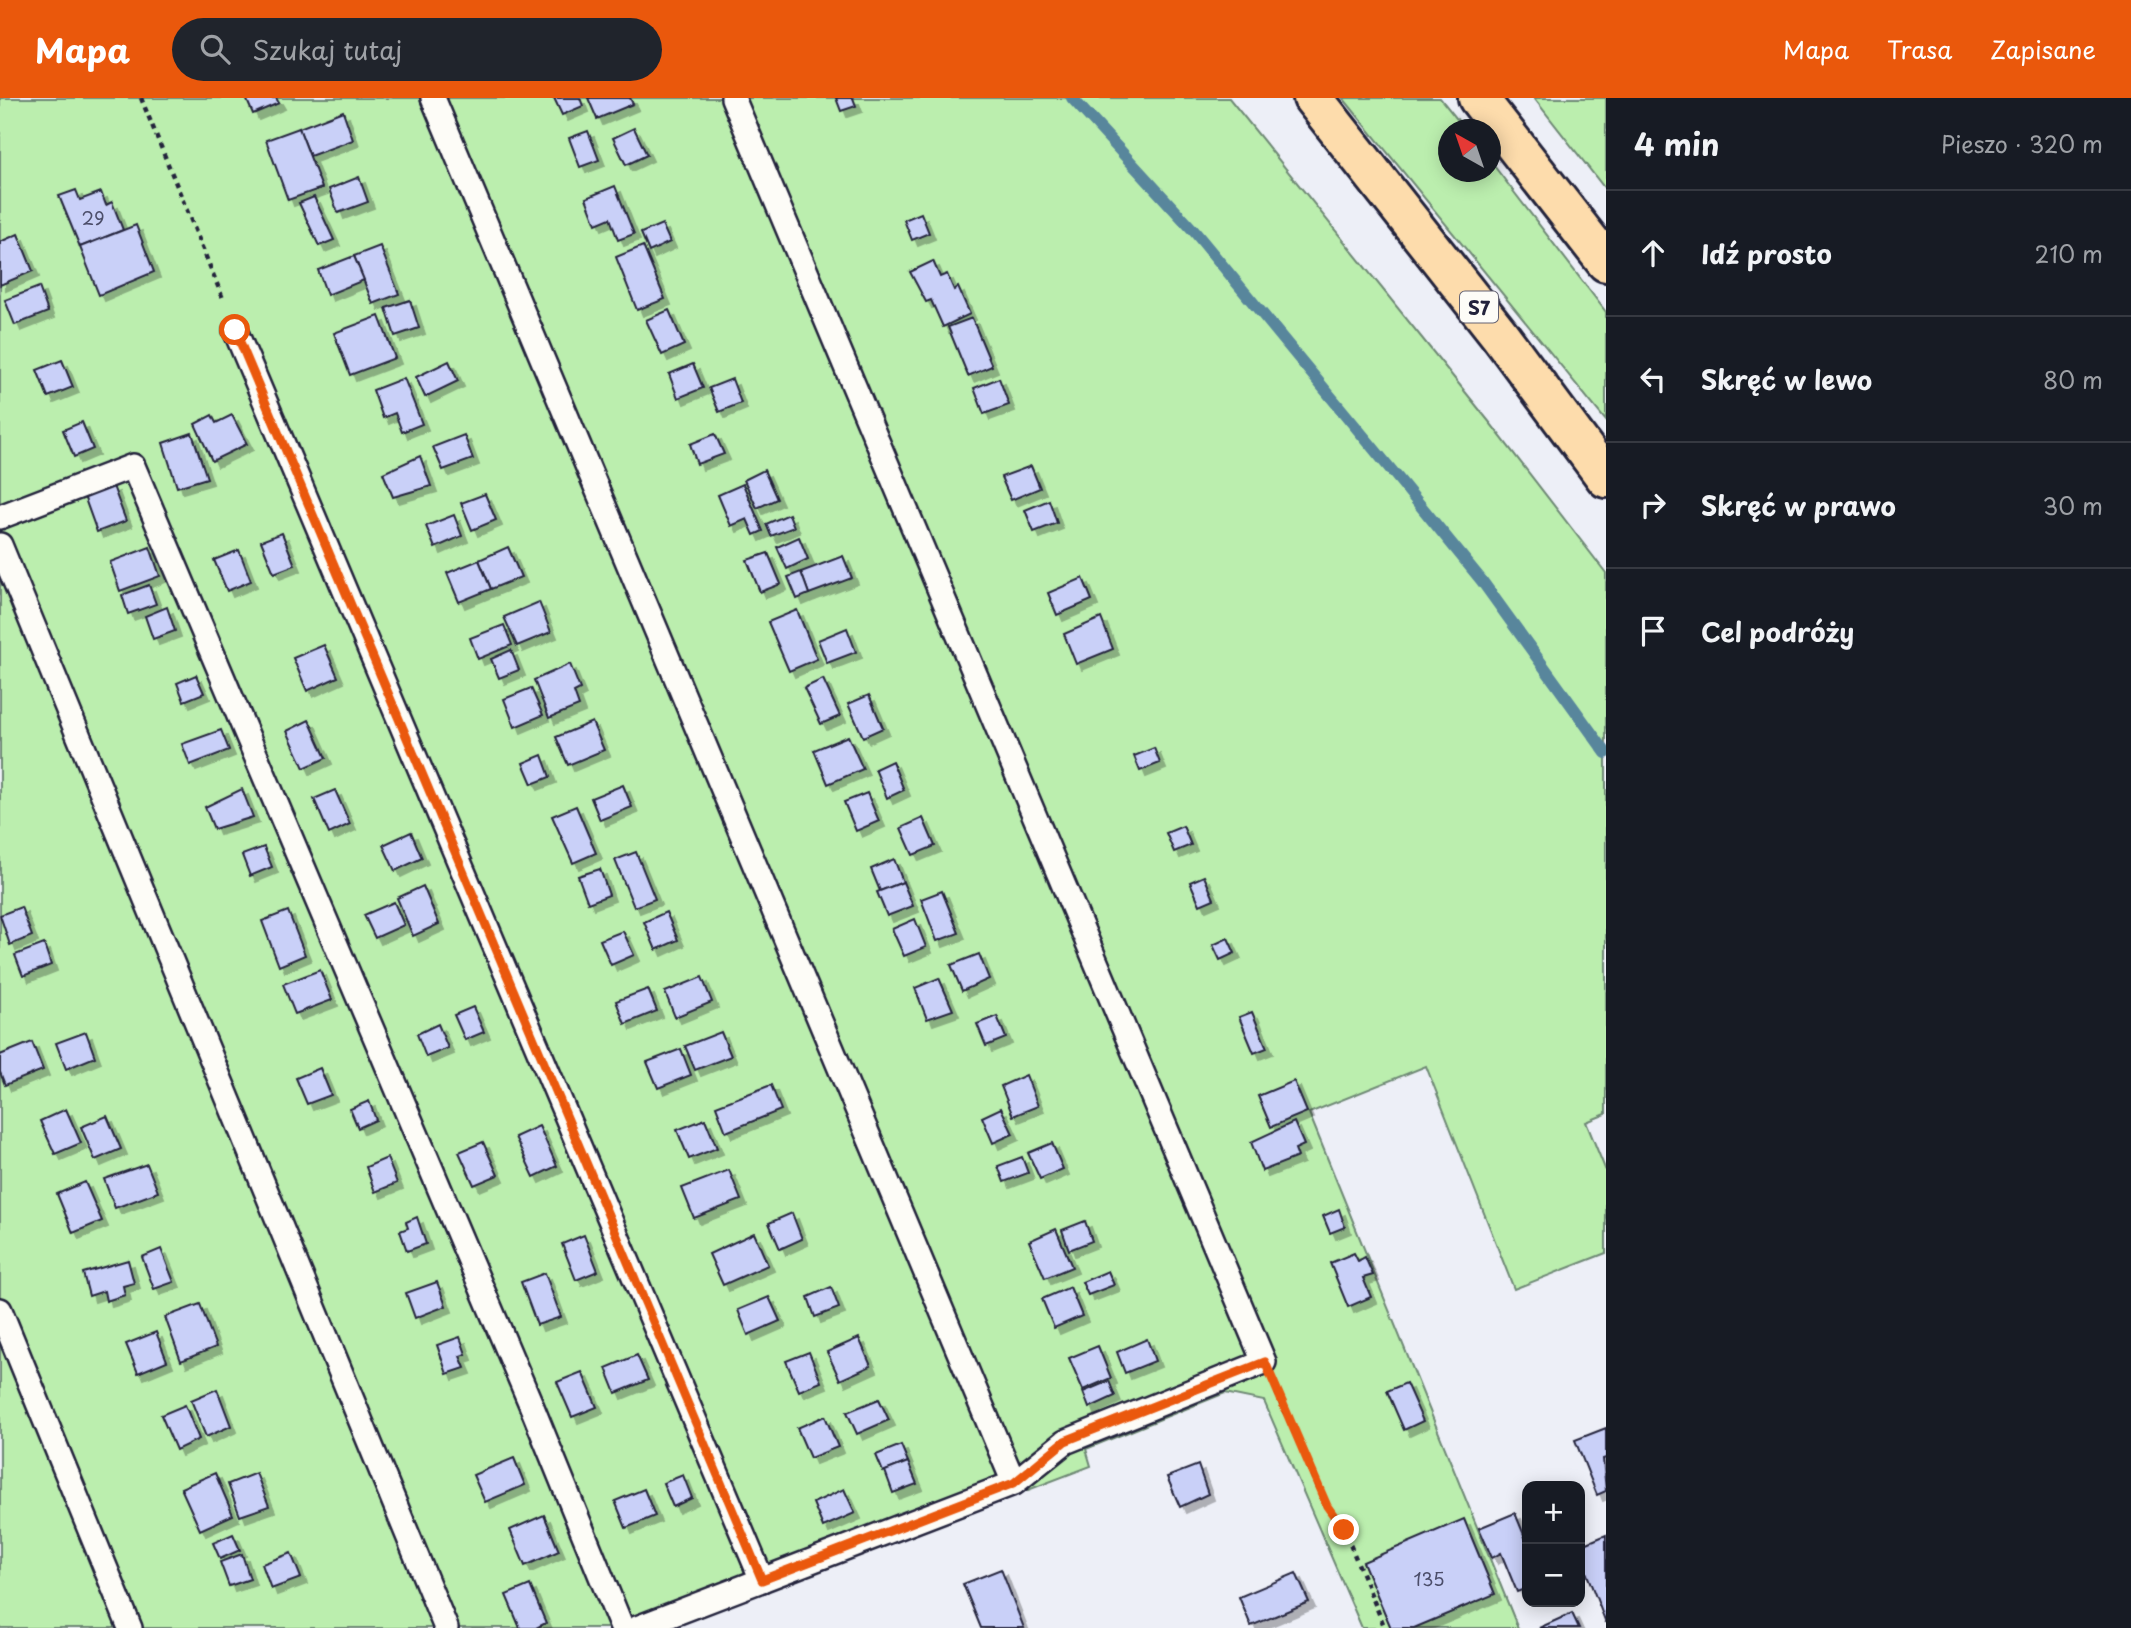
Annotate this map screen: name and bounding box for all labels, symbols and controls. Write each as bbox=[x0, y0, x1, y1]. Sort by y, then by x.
search box bbox=[172, 18, 662, 81]
text: Mapa bbox=[35, 24, 130, 74]
icon: search bbox=[196, 30, 234, 68]
text: Szukaj tutaj bbox=[252, 30, 402, 69]
text: Mapa bbox=[1783, 31, 1849, 67]
text: Trasa bbox=[1887, 31, 1952, 67]
text: Zapisane bbox=[1990, 31, 2096, 67]
north arrow bbox=[1438, 119, 1501, 182]
text: 4 min bbox=[1634, 121, 1720, 166]
text: Pieszo · 320 m bbox=[1941, 126, 2103, 161]
house number: 29 bbox=[82, 204, 104, 231]
icon: ahead bbox=[1634, 234, 1672, 272]
text: Idź prosto bbox=[1701, 234, 1832, 273]
text: 210 m bbox=[2035, 236, 2103, 271]
road number: S7 bbox=[1460, 292, 1498, 322]
route start bbox=[219, 314, 250, 345]
icon: left bbox=[1634, 360, 1672, 398]
text: Skręć w lewo bbox=[1701, 360, 1872, 399]
text: 80 m bbox=[2043, 362, 2103, 397]
icon: right bbox=[1634, 486, 1672, 524]
text: Skręć w prawo bbox=[1701, 486, 1896, 525]
text: 30 m bbox=[2042, 488, 2103, 523]
icon: arrive bbox=[1634, 612, 1672, 650]
text: Cel podróży bbox=[1701, 612, 1854, 651]
map controls bbox=[1522, 1481, 1585, 1607]
button: + bbox=[1522, 1481, 1585, 1544]
route end bbox=[1328, 1514, 1359, 1545]
button: − bbox=[1522, 1544, 1585, 1607]
house number: 135 bbox=[1413, 1565, 1445, 1592]

